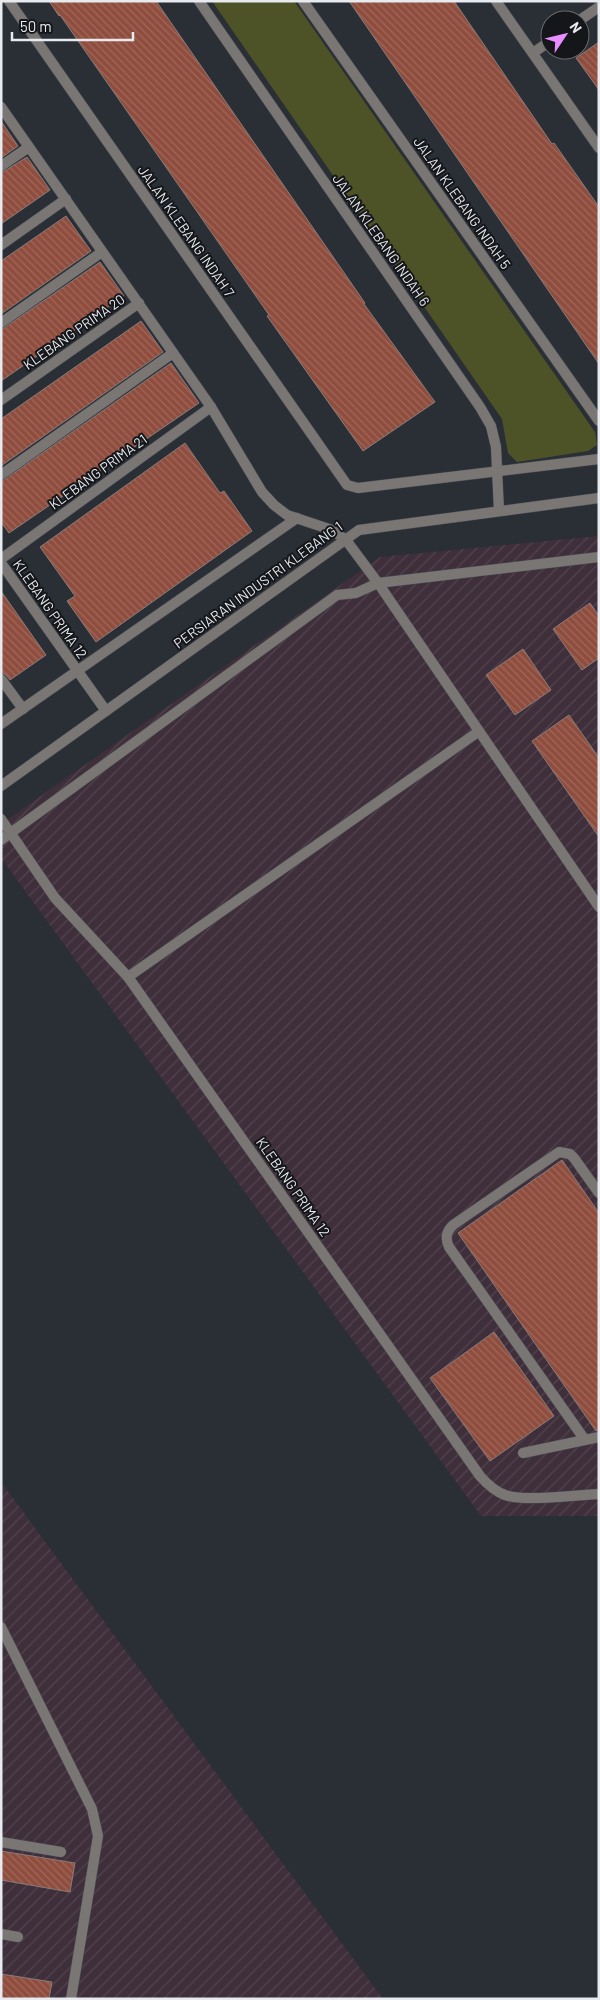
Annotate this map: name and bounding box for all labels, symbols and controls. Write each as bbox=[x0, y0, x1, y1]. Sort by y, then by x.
scale bar bbox=[12, 10, 134, 42]
north arrow bbox=[540, 10, 590, 60]
text: 50 m bbox=[20, 17, 52, 35]
text: N bbox=[566, 19, 586, 36]
street label: JALAN KLEBANG INDAH 5 bbox=[410, 133, 515, 272]
street label: JALAN KLEBANG INDAH 7 bbox=[134, 162, 239, 300]
street label: JALAN KLEBANG INDAH 6 bbox=[329, 170, 434, 309]
street label: KLEBANG PRIMA 20 bbox=[20, 290, 128, 373]
street label: KLEBANG PRIMA 21 bbox=[45, 430, 150, 513]
street label: PERSIARAN INDUSTRI KLEBANG 1 bbox=[170, 518, 345, 652]
street label: KLEBANG PRIMA 12 bbox=[10, 556, 91, 662]
street label: KLEBANG PRIMA 12 bbox=[253, 1134, 334, 1240]

